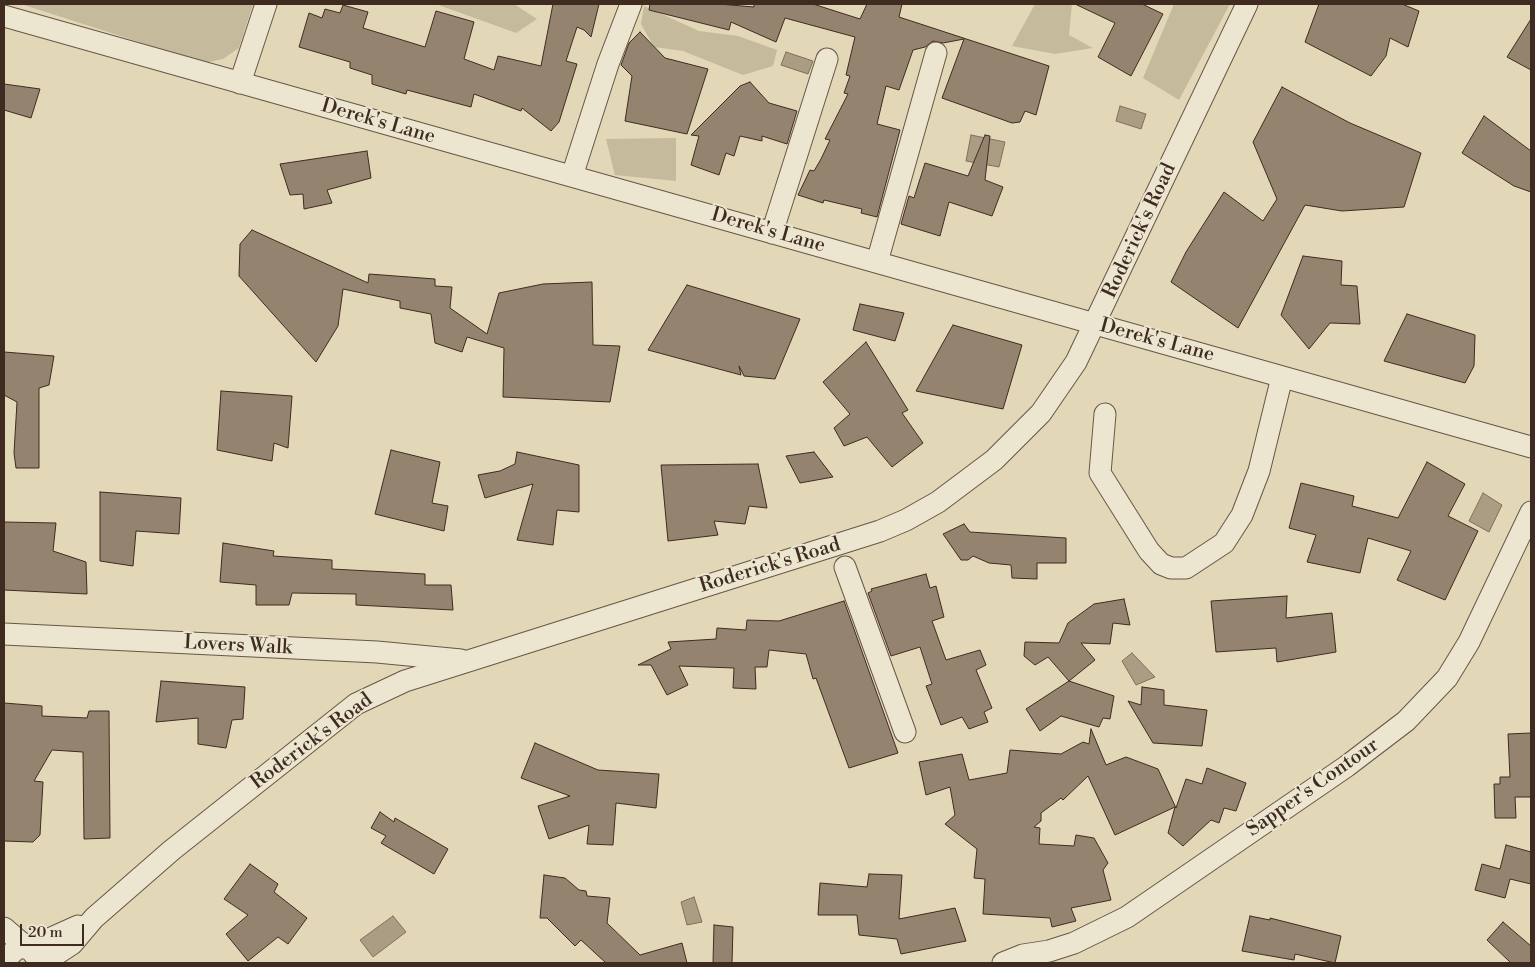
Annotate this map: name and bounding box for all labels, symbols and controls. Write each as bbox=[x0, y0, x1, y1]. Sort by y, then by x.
street label: Derek's Lane bbox=[318, 94, 438, 150]
street label: Roderick's Road bbox=[1098, 160, 1182, 302]
street label: Derek's Lane bbox=[708, 203, 828, 259]
street label: Derek's Lane bbox=[1097, 314, 1217, 368]
street label: Roderick's Road bbox=[697, 533, 843, 599]
street label: Lovers Walk bbox=[183, 631, 293, 661]
street label: Roderick's Road bbox=[246, 688, 378, 796]
street label: Sapper's Contour bbox=[1242, 733, 1384, 843]
scale bar bbox=[22, 914, 86, 946]
text: 20 m bbox=[28, 923, 63, 942]

